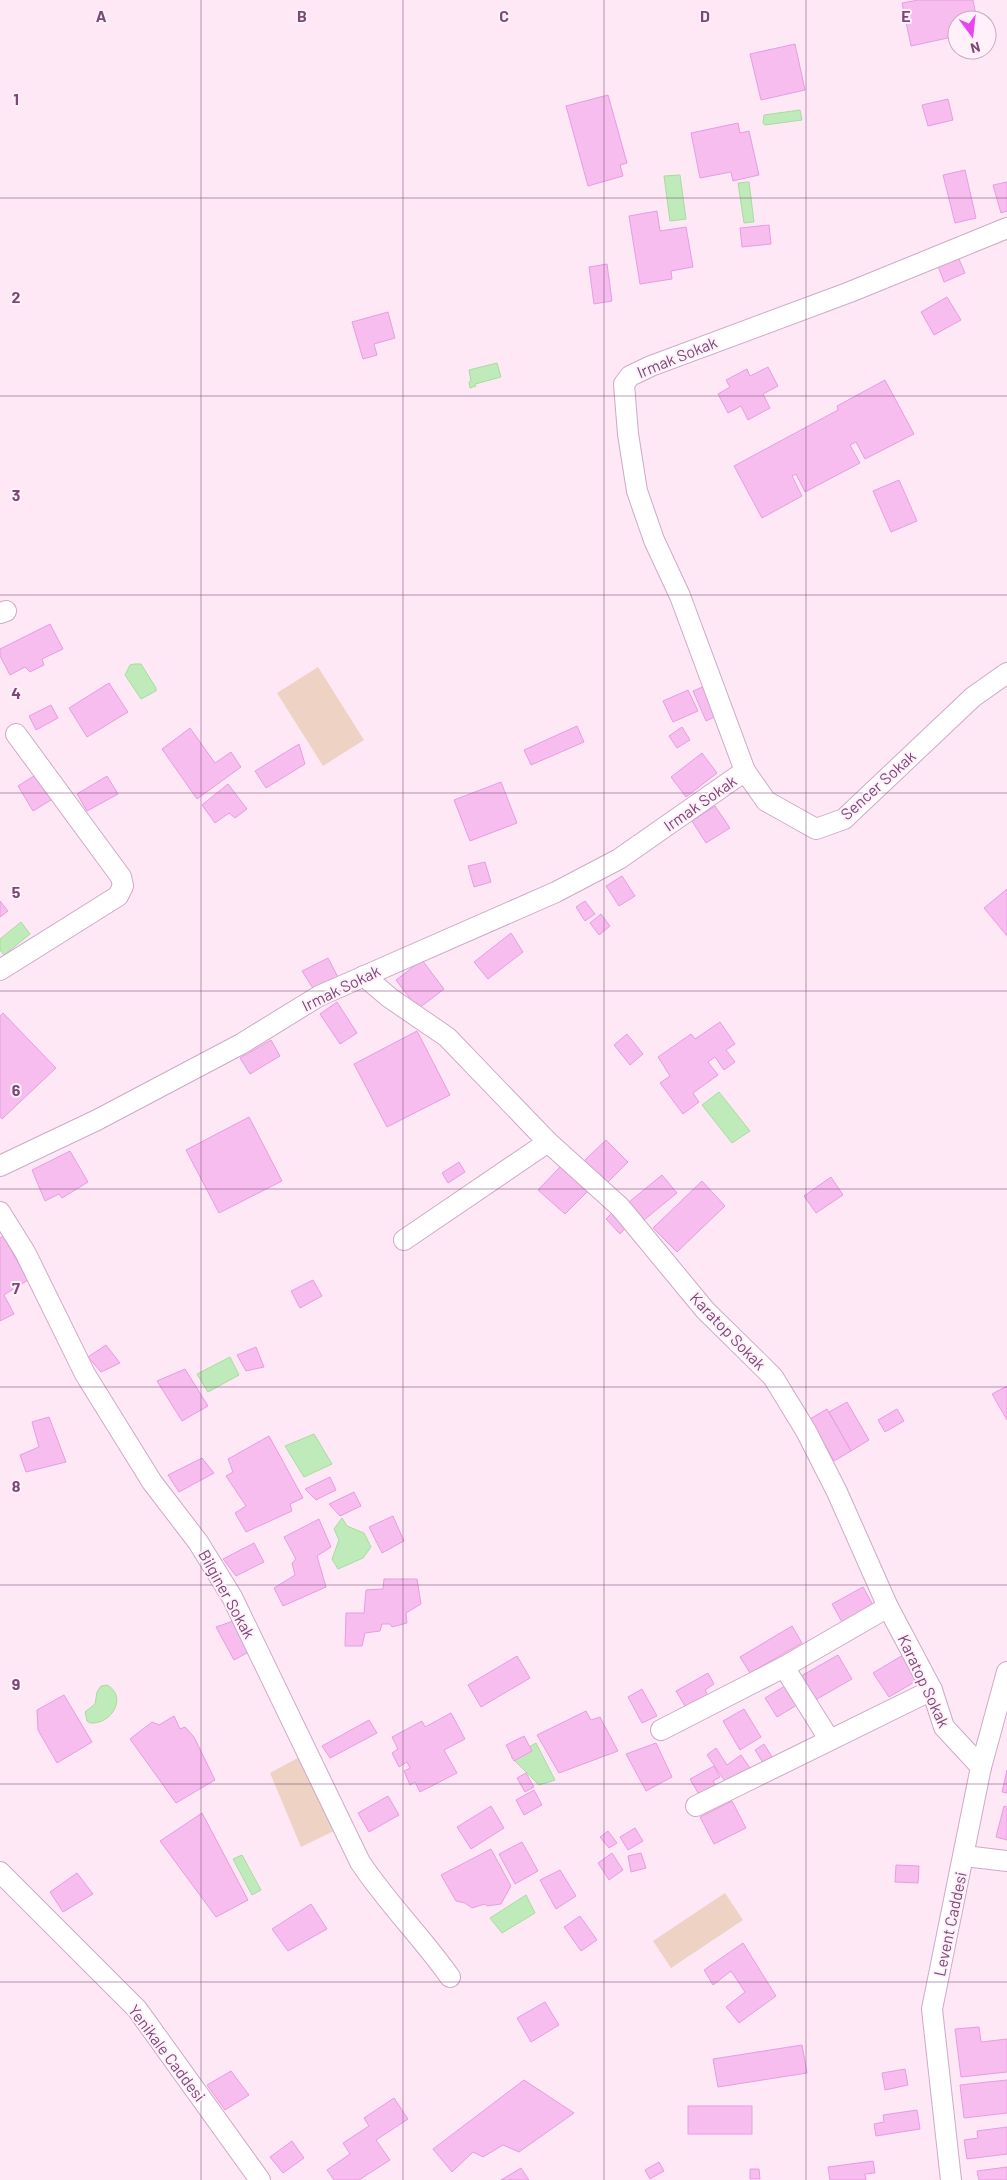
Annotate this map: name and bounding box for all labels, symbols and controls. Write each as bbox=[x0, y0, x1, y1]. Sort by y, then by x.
text: A bbox=[96, 6, 107, 25]
text: B bbox=[297, 6, 307, 25]
text: C bbox=[499, 6, 509, 25]
text: D bbox=[700, 6, 710, 25]
text: E bbox=[901, 6, 911, 25]
north arrow bbox=[947, 10, 997, 60]
text: N bbox=[969, 39, 982, 57]
text: 1 bbox=[13, 89, 19, 108]
text: 2 bbox=[12, 287, 21, 306]
street label: Irmak Sokak bbox=[634, 332, 720, 381]
text: 3 bbox=[12, 485, 20, 504]
text: 4 bbox=[11, 683, 21, 702]
street label: Sencer Sokak bbox=[836, 746, 919, 823]
street label: Irmak Sokak bbox=[660, 771, 740, 835]
text: 5 bbox=[12, 882, 21, 901]
street label: Irmak Sokak bbox=[299, 960, 383, 1015]
text: 6 bbox=[12, 1080, 21, 1099]
text: 7 bbox=[12, 1278, 20, 1297]
street label: Karatop Sokak bbox=[687, 1288, 770, 1373]
text: 8 bbox=[12, 1476, 21, 1495]
street label: Bilginer Sokak bbox=[195, 1546, 260, 1641]
street label: Karatop Sokak bbox=[895, 1631, 954, 1730]
text: 9 bbox=[12, 1674, 20, 1693]
street label: Levent Caddesi bbox=[929, 1870, 970, 1978]
street label: Yenikale Caddesi bbox=[125, 2001, 210, 2105]

